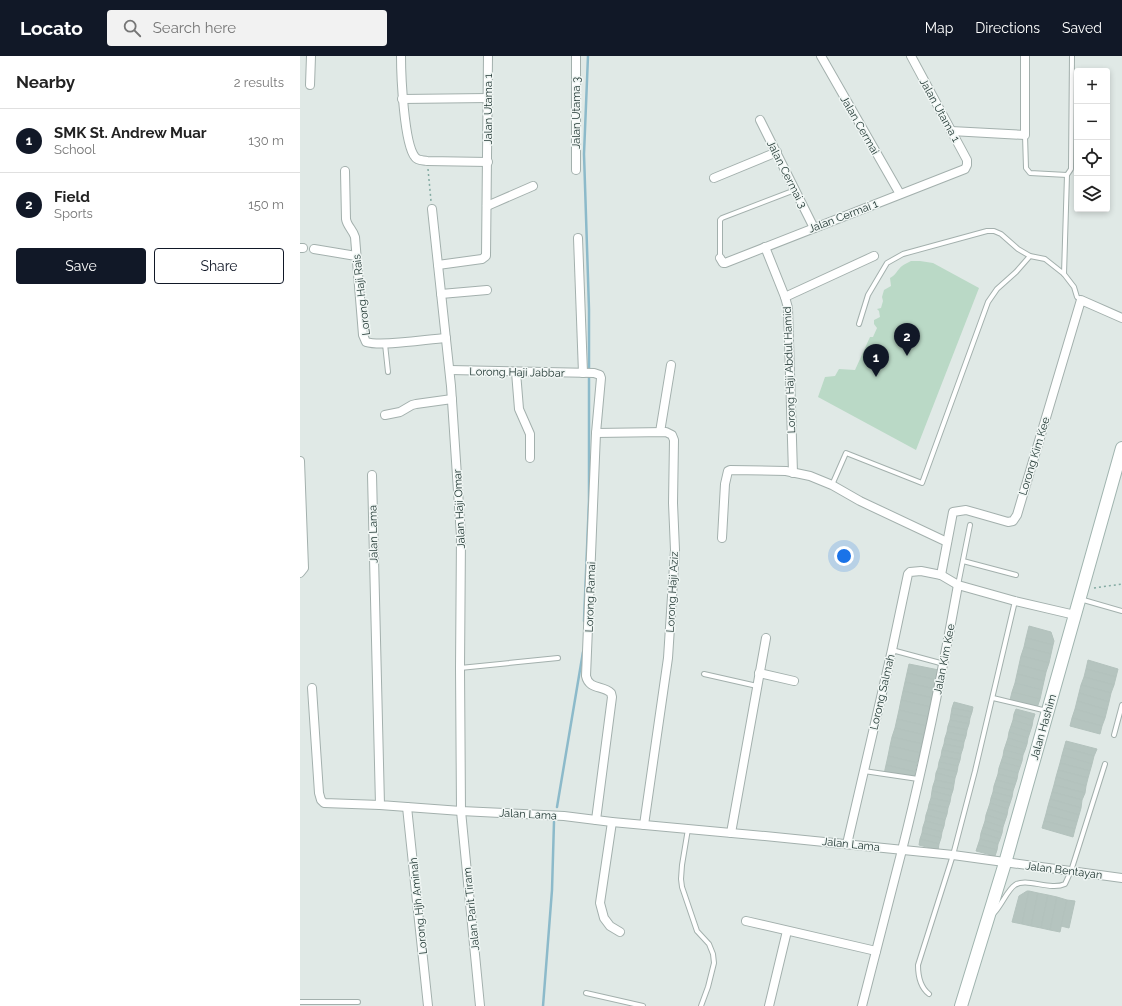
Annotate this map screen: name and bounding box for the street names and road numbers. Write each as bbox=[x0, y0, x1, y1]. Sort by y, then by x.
street label: Jalan Utama 1 bbox=[482, 73, 495, 144]
street label: Jalan Utama 1 bbox=[917, 76, 963, 145]
street label: Jalan Utama 3 bbox=[570, 77, 583, 149]
street label: Jalan Cermai bbox=[837, 94, 882, 157]
street label: Jalan Cermai 3 bbox=[764, 138, 809, 210]
street label: Jalan Cermai 1 bbox=[807, 197, 880, 236]
street label: Lorong Haji Rais bbox=[350, 254, 373, 336]
street label: Lorong Haji Abdul Hamid bbox=[781, 306, 798, 434]
street label: Lorong Haji Jabbar bbox=[469, 365, 565, 380]
street label: Lorong Kim Kee bbox=[1016, 415, 1053, 497]
street label: Jalan Haji Omar bbox=[451, 469, 468, 549]
street label: Jalan Lama bbox=[366, 505, 381, 563]
street label: Lorong Haji Aziz bbox=[664, 551, 681, 633]
street label: Lorong Ramai bbox=[583, 561, 598, 633]
street label: Jalan Kim Kee bbox=[931, 622, 958, 695]
street label: Lorong Salmah bbox=[867, 653, 898, 731]
street label: Jalan Hashim bbox=[1028, 693, 1059, 761]
street label: Jalan Lama bbox=[499, 806, 557, 823]
street label: Jalan Lama bbox=[821, 835, 880, 854]
street label: Lorong Hjh Aminah bbox=[407, 857, 430, 955]
street label: Jalan Bentayan bbox=[1025, 859, 1103, 882]
street label: Jalan Parit Tiram bbox=[461, 867, 482, 951]

